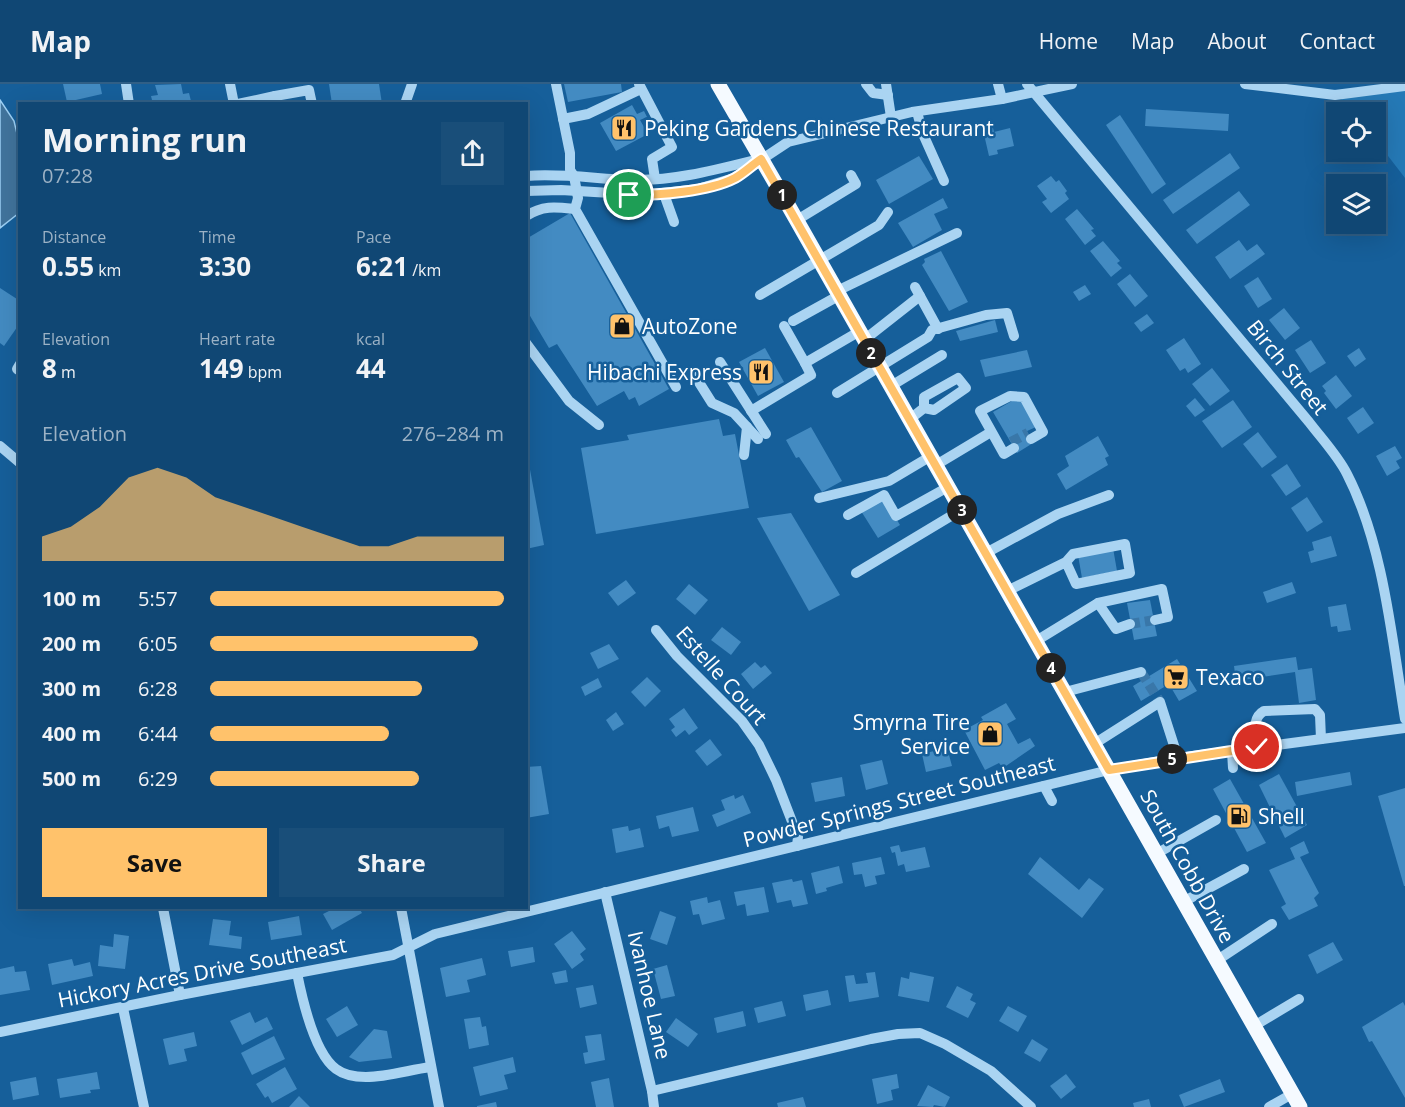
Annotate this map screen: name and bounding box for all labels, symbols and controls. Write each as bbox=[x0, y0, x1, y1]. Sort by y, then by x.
text: Map bbox=[30, 22, 91, 60]
text: Home bbox=[1039, 27, 1098, 55]
text: Map bbox=[1131, 27, 1174, 55]
text: About bbox=[1207, 27, 1267, 55]
text: Contact bbox=[1300, 27, 1375, 55]
map controls bbox=[1326, 102, 1386, 234]
button: locate bbox=[1326, 102, 1386, 162]
restaurant icon: Peking Gardens Chinese Restaurant bbox=[609, 113, 639, 143]
place label: Peking Gardens Chinese Restaurant bbox=[644, 114, 994, 142]
text: Morning run bbox=[42, 117, 248, 162]
button: share bbox=[441, 122, 504, 185]
text: 07:28 bbox=[42, 162, 93, 189]
pin bbox=[603, 169, 654, 220]
button: layers bbox=[1326, 174, 1386, 234]
icon: arrive bbox=[612, 178, 645, 211]
pin: 1 bbox=[767, 180, 797, 210]
text: 1 bbox=[777, 184, 787, 206]
text: Distance bbox=[42, 226, 106, 248]
text: Time bbox=[199, 226, 236, 248]
text: Pace bbox=[356, 226, 391, 248]
text: 0.55 bbox=[42, 248, 94, 284]
text: 3:30 bbox=[199, 248, 251, 284]
text: 6:21 bbox=[356, 248, 408, 284]
text: km bbox=[94, 259, 121, 281]
text: /km bbox=[408, 259, 441, 281]
shop icon: AutoZone bbox=[607, 311, 637, 341]
place label: AutoZone bbox=[642, 312, 738, 340]
street label: Birch Street bbox=[1241, 314, 1335, 420]
text: Elevation bbox=[42, 328, 110, 350]
text: Heart rate bbox=[199, 328, 275, 350]
text: kcal bbox=[356, 328, 385, 350]
pin: 2 bbox=[856, 338, 886, 368]
text: 2 bbox=[866, 342, 876, 364]
text: 8 bbox=[42, 350, 57, 386]
text: 149 bbox=[199, 350, 244, 386]
text: 44 bbox=[356, 350, 386, 386]
restaurant icon: Hibachi Express bbox=[746, 357, 776, 387]
place label: Hibachi Express bbox=[587, 358, 742, 386]
text: m bbox=[57, 361, 76, 383]
text: bpm bbox=[244, 361, 282, 383]
text: Elevation bbox=[42, 420, 127, 447]
text: 276–284 m bbox=[402, 420, 504, 447]
pin: 3 bbox=[947, 495, 977, 525]
text: 3 bbox=[957, 499, 967, 521]
text: 100 m bbox=[42, 585, 101, 612]
text: 5:57 bbox=[138, 585, 178, 612]
street label: Estelle Court bbox=[670, 620, 774, 730]
text: 200 m bbox=[42, 630, 101, 657]
text: 6:05 bbox=[138, 630, 178, 657]
pin: 4 bbox=[1036, 653, 1066, 683]
text: 4 bbox=[1046, 657, 1056, 679]
supermarket icon: Texaco bbox=[1161, 662, 1191, 692]
place label: Texaco bbox=[1196, 663, 1265, 691]
text: 300 m bbox=[42, 675, 101, 702]
text: 6:28 bbox=[138, 675, 178, 702]
place label: Smyrna Tire Service bbox=[853, 708, 970, 760]
shop icon: Smyrna Tire Service bbox=[975, 719, 1005, 749]
text: 400 m bbox=[42, 720, 101, 747]
text: 6:44 bbox=[138, 720, 178, 747]
pin bbox=[1231, 721, 1282, 772]
icon: check bbox=[1240, 730, 1273, 763]
pin: 5 bbox=[1157, 744, 1187, 774]
text: 5 bbox=[1167, 748, 1177, 770]
street label: Powder Springs Street Southeast bbox=[740, 749, 1058, 853]
text: 500 m bbox=[42, 765, 101, 792]
text: 6:29 bbox=[138, 765, 178, 792]
street label: South Cobb Drive bbox=[1134, 784, 1242, 948]
fuel station icon: Shell bbox=[1224, 801, 1254, 831]
place label: Shell bbox=[1258, 802, 1305, 830]
button: Save bbox=[42, 828, 267, 897]
button: Share bbox=[279, 828, 504, 897]
street label: Ivanhoe Lane bbox=[622, 928, 678, 1062]
street label: Hickory Acres Drive Southeast bbox=[55, 930, 349, 1014]

